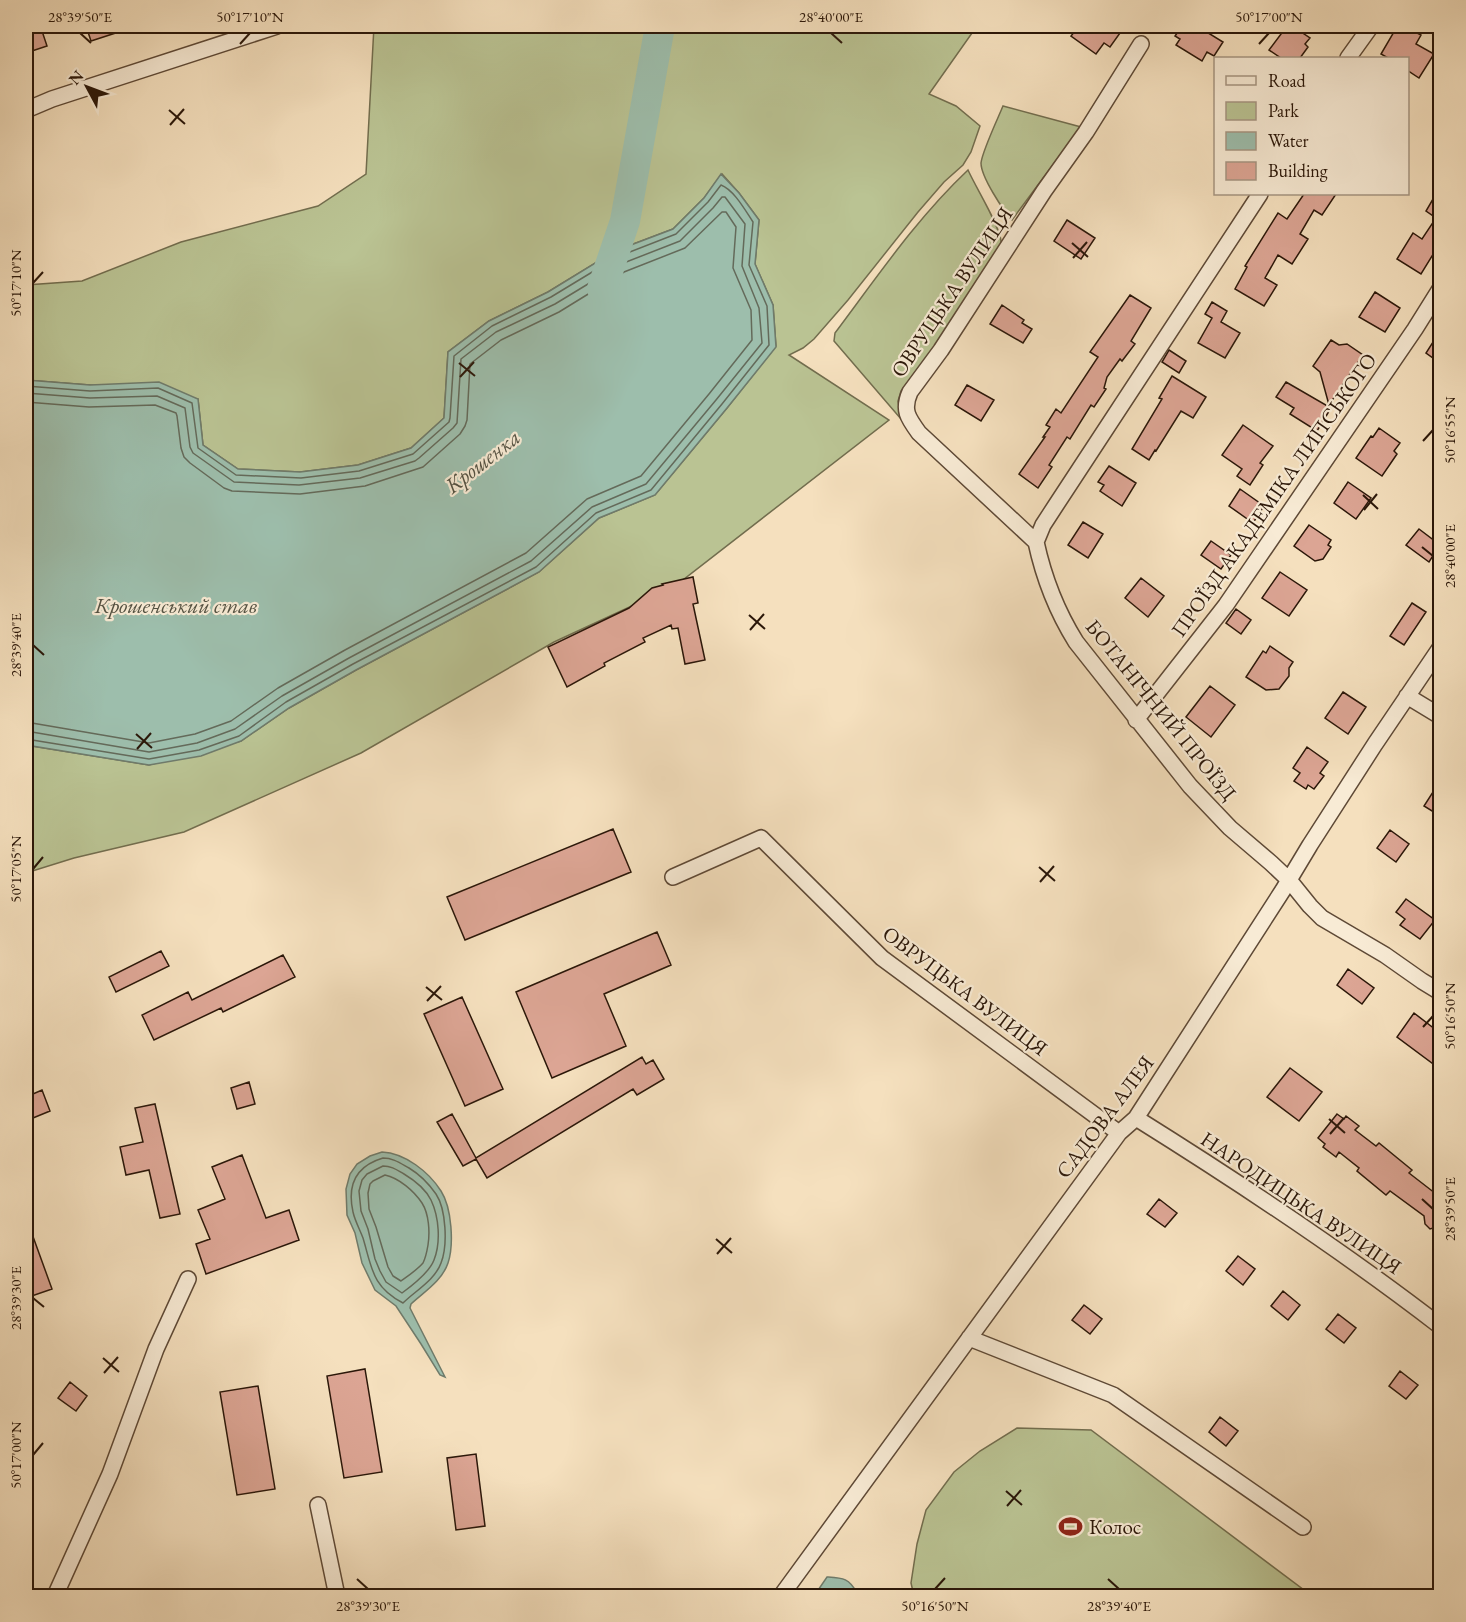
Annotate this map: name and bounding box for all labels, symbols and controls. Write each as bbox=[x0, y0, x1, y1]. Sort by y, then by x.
text: 28°39'50"E bbox=[48, 7, 113, 26]
text: 50°17'10"N bbox=[216, 7, 284, 26]
text: 28°40'00"E bbox=[799, 7, 864, 26]
text: 50°17'00"N bbox=[1235, 7, 1303, 26]
north arrow bbox=[57, 57, 117, 117]
legend bbox=[1214, 57, 1409, 195]
text: N bbox=[64, 66, 88, 89]
text: Road bbox=[1268, 69, 1307, 92]
text: Park bbox=[1268, 99, 1299, 122]
text: Water bbox=[1268, 129, 1309, 152]
text: Building bbox=[1268, 159, 1328, 182]
street label: ОВРУЦЬКА ВУЛИЦЯ bbox=[885, 201, 1019, 382]
text: 50°17'10"N bbox=[6, 249, 25, 317]
street label: ПРОЇЗД АКАДЕМІКА ЛИПСЬКОГО bbox=[1165, 347, 1382, 642]
text: 50°16'55"N bbox=[1440, 396, 1459, 464]
water label: Крошенка bbox=[438, 423, 526, 501]
text: 28°40'00"E bbox=[1440, 523, 1459, 588]
water label: Крошенський став bbox=[94, 591, 257, 620]
text: 28°39'40"E bbox=[6, 612, 25, 677]
street label: БОТАНІЧНИЙ ПРОЇЗД bbox=[1080, 614, 1243, 806]
text: 50°17'05"N bbox=[6, 835, 25, 903]
street label: ОВРУЦЬКА ВУЛИЦЯ bbox=[877, 920, 1053, 1062]
text: 50°16'50"N bbox=[1440, 982, 1459, 1050]
street label: САДОВА АЛЕЯ bbox=[1050, 1050, 1160, 1183]
street label: НАРОДИЦЬКА ВУЛИЦЯ bbox=[1196, 1125, 1407, 1280]
text: 28°39'50"E bbox=[1440, 1176, 1459, 1241]
text: 28°39'30"E bbox=[6, 1265, 25, 1330]
text: 50°17'00"N bbox=[6, 1421, 25, 1489]
place label: Колос bbox=[1089, 1513, 1141, 1540]
sports icon: Колос bbox=[1058, 1514, 1084, 1540]
text: 28°39'30"E bbox=[336, 1596, 401, 1615]
text: 50°16'50"N bbox=[901, 1596, 969, 1615]
text: 28°39'40"E bbox=[1087, 1596, 1152, 1615]

